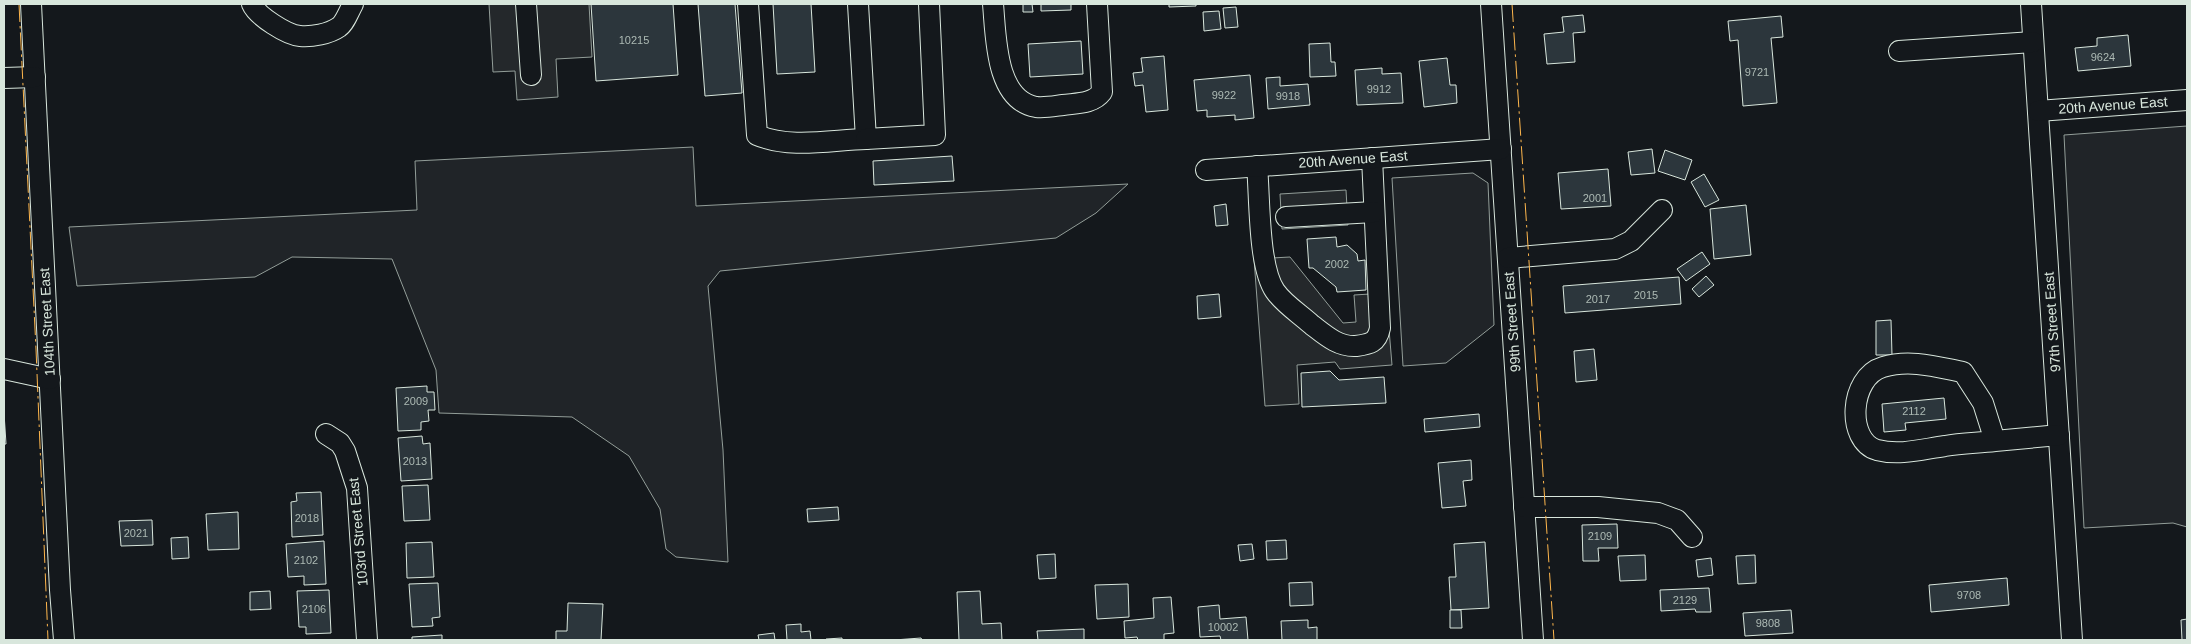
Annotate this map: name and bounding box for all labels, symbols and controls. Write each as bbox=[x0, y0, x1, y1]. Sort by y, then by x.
house number: 10215 bbox=[619, 34, 649, 46]
house number: 9624 bbox=[2091, 51, 2115, 63]
house number: 9721 bbox=[1745, 66, 1769, 78]
house number: 9912 bbox=[1367, 83, 1391, 95]
house number: 9922 bbox=[1212, 89, 1236, 101]
house number: 9918 bbox=[1276, 90, 1300, 102]
street label: 20th Avenue East bbox=[2058, 93, 2168, 117]
street label: 20th Avenue East bbox=[1298, 147, 1408, 171]
house number: 2001 bbox=[1583, 192, 1607, 204]
house number: 2002 bbox=[1325, 258, 1349, 270]
street label: 104th Street East bbox=[36, 267, 58, 376]
street label: 99th Street East bbox=[1501, 271, 1523, 373]
street label: 97th Street East bbox=[2041, 271, 2063, 373]
house number: 2015 bbox=[1634, 289, 1658, 301]
house number: 2017 bbox=[1586, 293, 1610, 305]
house number: 2009 bbox=[404, 395, 428, 407]
house number: 2112 bbox=[1902, 405, 1926, 417]
house number: 2013 bbox=[403, 455, 427, 467]
street label: 103rd Street East bbox=[345, 477, 371, 587]
house number: 2018 bbox=[295, 512, 319, 524]
house number: 2021 bbox=[124, 527, 148, 539]
house number: 2109 bbox=[1588, 530, 1612, 542]
house number: 2102 bbox=[294, 554, 318, 566]
house number: 9708 bbox=[1957, 589, 1981, 601]
house number: 2129 bbox=[1673, 594, 1697, 606]
house number: 2106 bbox=[302, 603, 326, 615]
house number: 9808 bbox=[1756, 617, 1780, 629]
house number: 10002 bbox=[1208, 621, 1238, 633]

